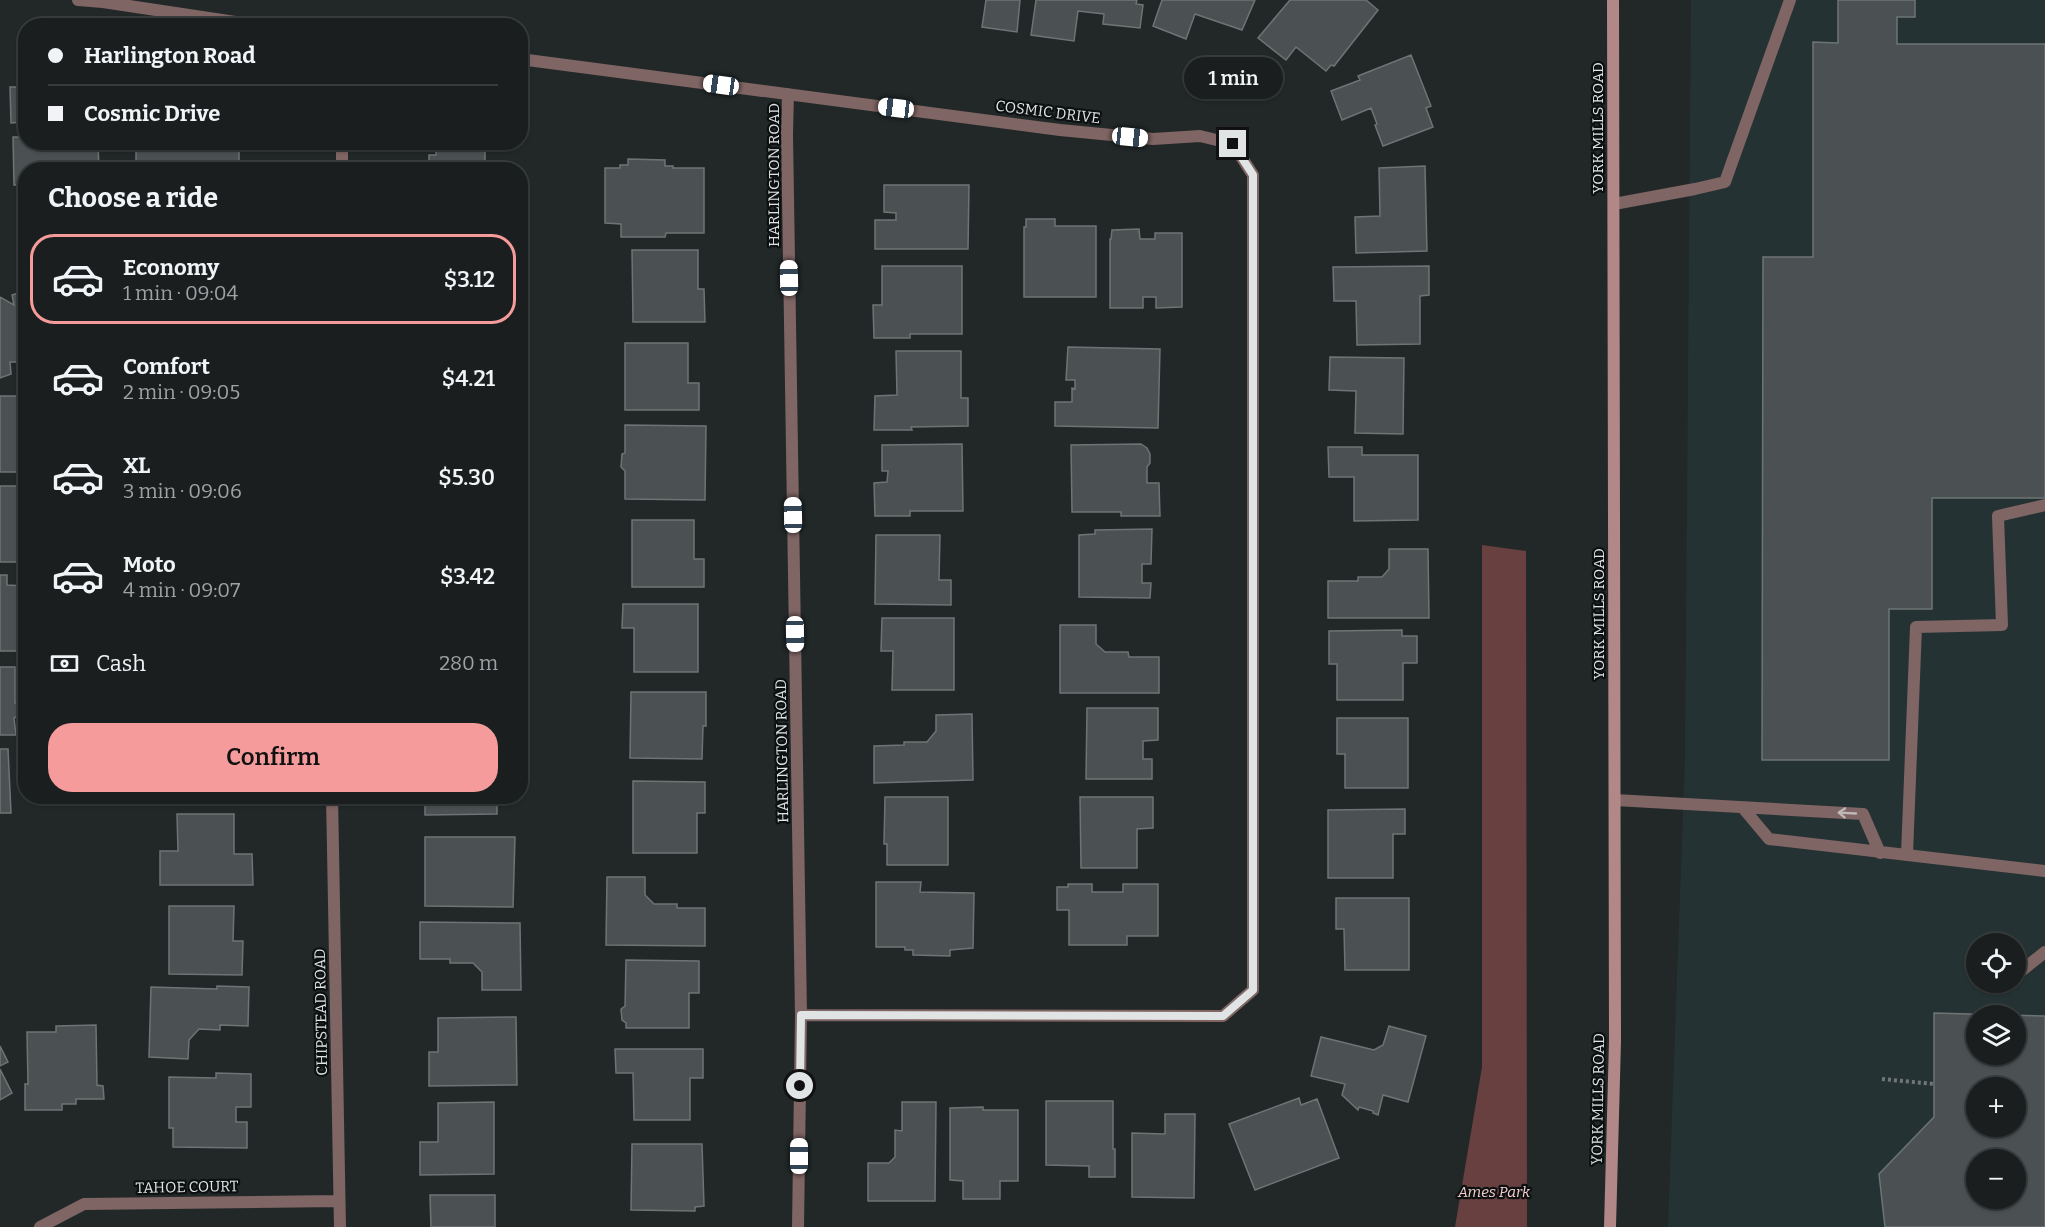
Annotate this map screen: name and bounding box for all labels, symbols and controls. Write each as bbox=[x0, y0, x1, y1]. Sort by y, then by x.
text: Harlington Road bbox=[84, 42, 256, 69]
callout: 1 min bbox=[1184, 57, 1282, 99]
street label: YORK MILLS ROAD bbox=[1589, 62, 1607, 194]
text: 1 min bbox=[1208, 66, 1259, 90]
car bbox=[702, 74, 740, 96]
car bbox=[877, 97, 915, 119]
street label: COSMIC DRIVE bbox=[995, 97, 1101, 127]
text: Cosmic Drive bbox=[84, 100, 220, 127]
street label: HARLINGTON ROAD bbox=[765, 103, 783, 247]
car bbox=[1111, 126, 1149, 148]
route end bbox=[1219, 130, 1246, 157]
text: Choose a ride bbox=[48, 182, 218, 214]
icon: car bbox=[51, 252, 105, 306]
text: Economy bbox=[123, 254, 219, 281]
car bbox=[780, 260, 798, 296]
text: $3.12 bbox=[444, 266, 495, 293]
text: 1 min · 09:04 bbox=[123, 281, 238, 305]
icon: car bbox=[51, 351, 105, 405]
text: Comfort bbox=[123, 353, 210, 380]
text: $4.21 bbox=[442, 365, 495, 392]
text: 2 min · 09:05 bbox=[123, 380, 240, 404]
icon: car bbox=[51, 450, 105, 504]
text: XL bbox=[123, 452, 150, 479]
text: $5.30 bbox=[438, 464, 495, 491]
text: 3 min · 09:06 bbox=[123, 479, 242, 503]
car bbox=[784, 497, 802, 533]
street label: YORK MILLS ROAD bbox=[1590, 548, 1608, 680]
icon: car bbox=[51, 549, 105, 603]
text: Moto bbox=[123, 551, 176, 578]
text: $3.42 bbox=[440, 563, 495, 590]
text: 4 min · 09:07 bbox=[123, 578, 240, 602]
car bbox=[786, 616, 804, 652]
icon: cash bbox=[48, 647, 81, 680]
text: Cash bbox=[96, 650, 146, 677]
text: 280 m bbox=[439, 651, 498, 675]
street label: HARLINGTON ROAD bbox=[772, 679, 792, 823]
button: Confirm bbox=[48, 723, 498, 792]
one-way arrow bbox=[1838, 808, 1858, 819]
map controls bbox=[1966, 933, 2026, 1209]
button: locate bbox=[1966, 933, 2026, 993]
street label: CHIPSTEAD ROAD bbox=[311, 948, 331, 1076]
button: layers bbox=[1966, 1005, 2026, 1065]
street label: YORK MILLS ROAD bbox=[1588, 1033, 1608, 1165]
route start bbox=[786, 1072, 813, 1099]
button: + bbox=[1966, 1077, 2026, 1137]
car bbox=[790, 1138, 808, 1174]
button: − bbox=[1966, 1149, 2026, 1209]
street label: TAHOE COURT bbox=[135, 1177, 239, 1197]
park label: Ames Park bbox=[1457, 1183, 1531, 1201]

